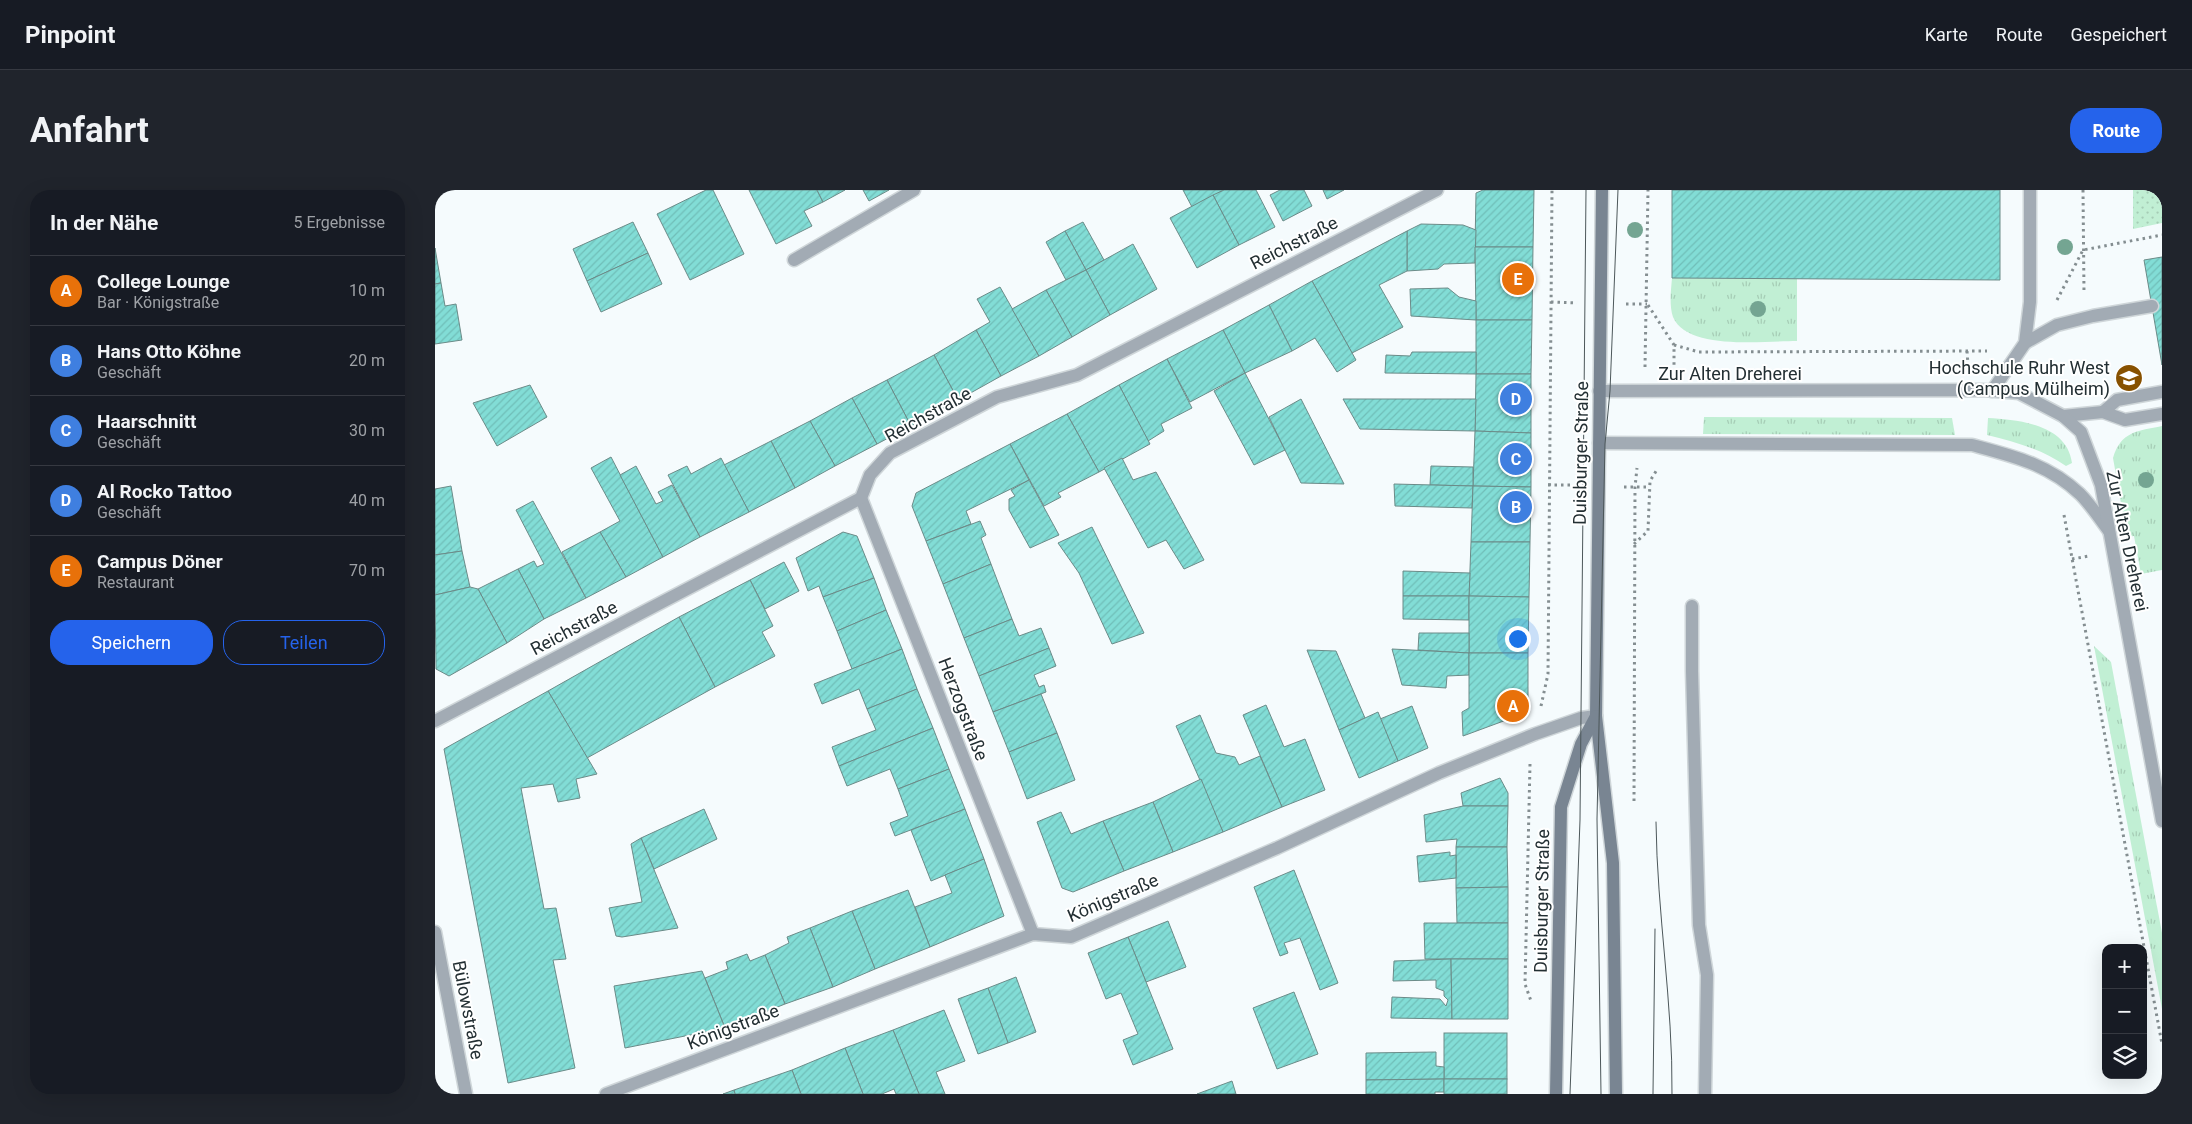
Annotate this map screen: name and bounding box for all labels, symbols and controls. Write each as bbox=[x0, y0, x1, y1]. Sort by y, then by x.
text: Pinpoint bbox=[25, 21, 115, 49]
text: Karte bbox=[1925, 24, 1968, 45]
text: Route bbox=[1996, 24, 2043, 45]
text: Gespeichert bbox=[2071, 24, 2167, 45]
button: Route bbox=[2070, 108, 2162, 153]
text: Anfahrt bbox=[30, 110, 149, 151]
text: In der Nähe bbox=[50, 211, 158, 235]
street label: Reichstraße bbox=[1247, 212, 1341, 274]
text: 5 Ergebnisse bbox=[293, 213, 385, 232]
pin: E bbox=[1502, 260, 1534, 298]
text: College Lounge bbox=[97, 270, 230, 293]
text: A bbox=[61, 281, 71, 300]
text: 10 m bbox=[349, 281, 385, 300]
text: Bar · Königstraße bbox=[97, 293, 219, 312]
text: Hans Otto Köhne bbox=[97, 340, 241, 363]
text: B bbox=[61, 351, 71, 370]
text: 20 m bbox=[349, 351, 385, 370]
place label: Hochschule Ruhr West (Campus Mülheim) bbox=[1929, 357, 2110, 400]
text: Geschäft bbox=[97, 363, 161, 382]
street label: Zur Alten Dreherei bbox=[1658, 363, 1802, 384]
school or university icon: Hochschule Ruhr West (Campus Mülheim) bbox=[2114, 363, 2144, 393]
pin: D bbox=[1500, 380, 1532, 418]
street label: Duisburger Straße bbox=[1569, 381, 1592, 525]
street label: Reichstraße bbox=[881, 382, 975, 447]
text: Haarschnitt bbox=[97, 410, 197, 433]
text: C bbox=[61, 421, 71, 440]
text: 30 m bbox=[349, 421, 385, 440]
text: Geschäft bbox=[97, 433, 161, 452]
pin: C bbox=[1500, 440, 1532, 478]
street label: Zur Alten Dreherei bbox=[2102, 468, 2153, 613]
text: Al Rocko Tattoo bbox=[97, 480, 232, 503]
pin: B bbox=[1500, 488, 1532, 526]
text: D bbox=[61, 491, 71, 510]
text: 40 m bbox=[349, 491, 385, 510]
text: Geschäft bbox=[97, 503, 161, 522]
text: Campus Döner bbox=[97, 550, 223, 573]
text: E bbox=[62, 561, 71, 580]
text: 70 m bbox=[349, 561, 385, 580]
text: Restaurant bbox=[97, 573, 174, 592]
street label: Reichstraße bbox=[527, 596, 621, 659]
button: Speichern bbox=[50, 620, 213, 665]
button: Teilen bbox=[223, 620, 385, 665]
your location bbox=[1505, 626, 1531, 652]
street label: Herzogstraße bbox=[934, 654, 993, 763]
pin: A bbox=[1497, 687, 1529, 725]
street label: Duisburger Straße bbox=[1530, 829, 1553, 973]
street label: Königstraße bbox=[1064, 869, 1161, 926]
map controls bbox=[2102, 944, 2147, 1079]
button: + bbox=[2102, 944, 2147, 989]
street label: Bülowstraße bbox=[449, 959, 488, 1061]
button: − bbox=[2102, 989, 2147, 1034]
street label: Königstraße bbox=[684, 999, 782, 1054]
button: layers bbox=[2102, 1034, 2147, 1079]

